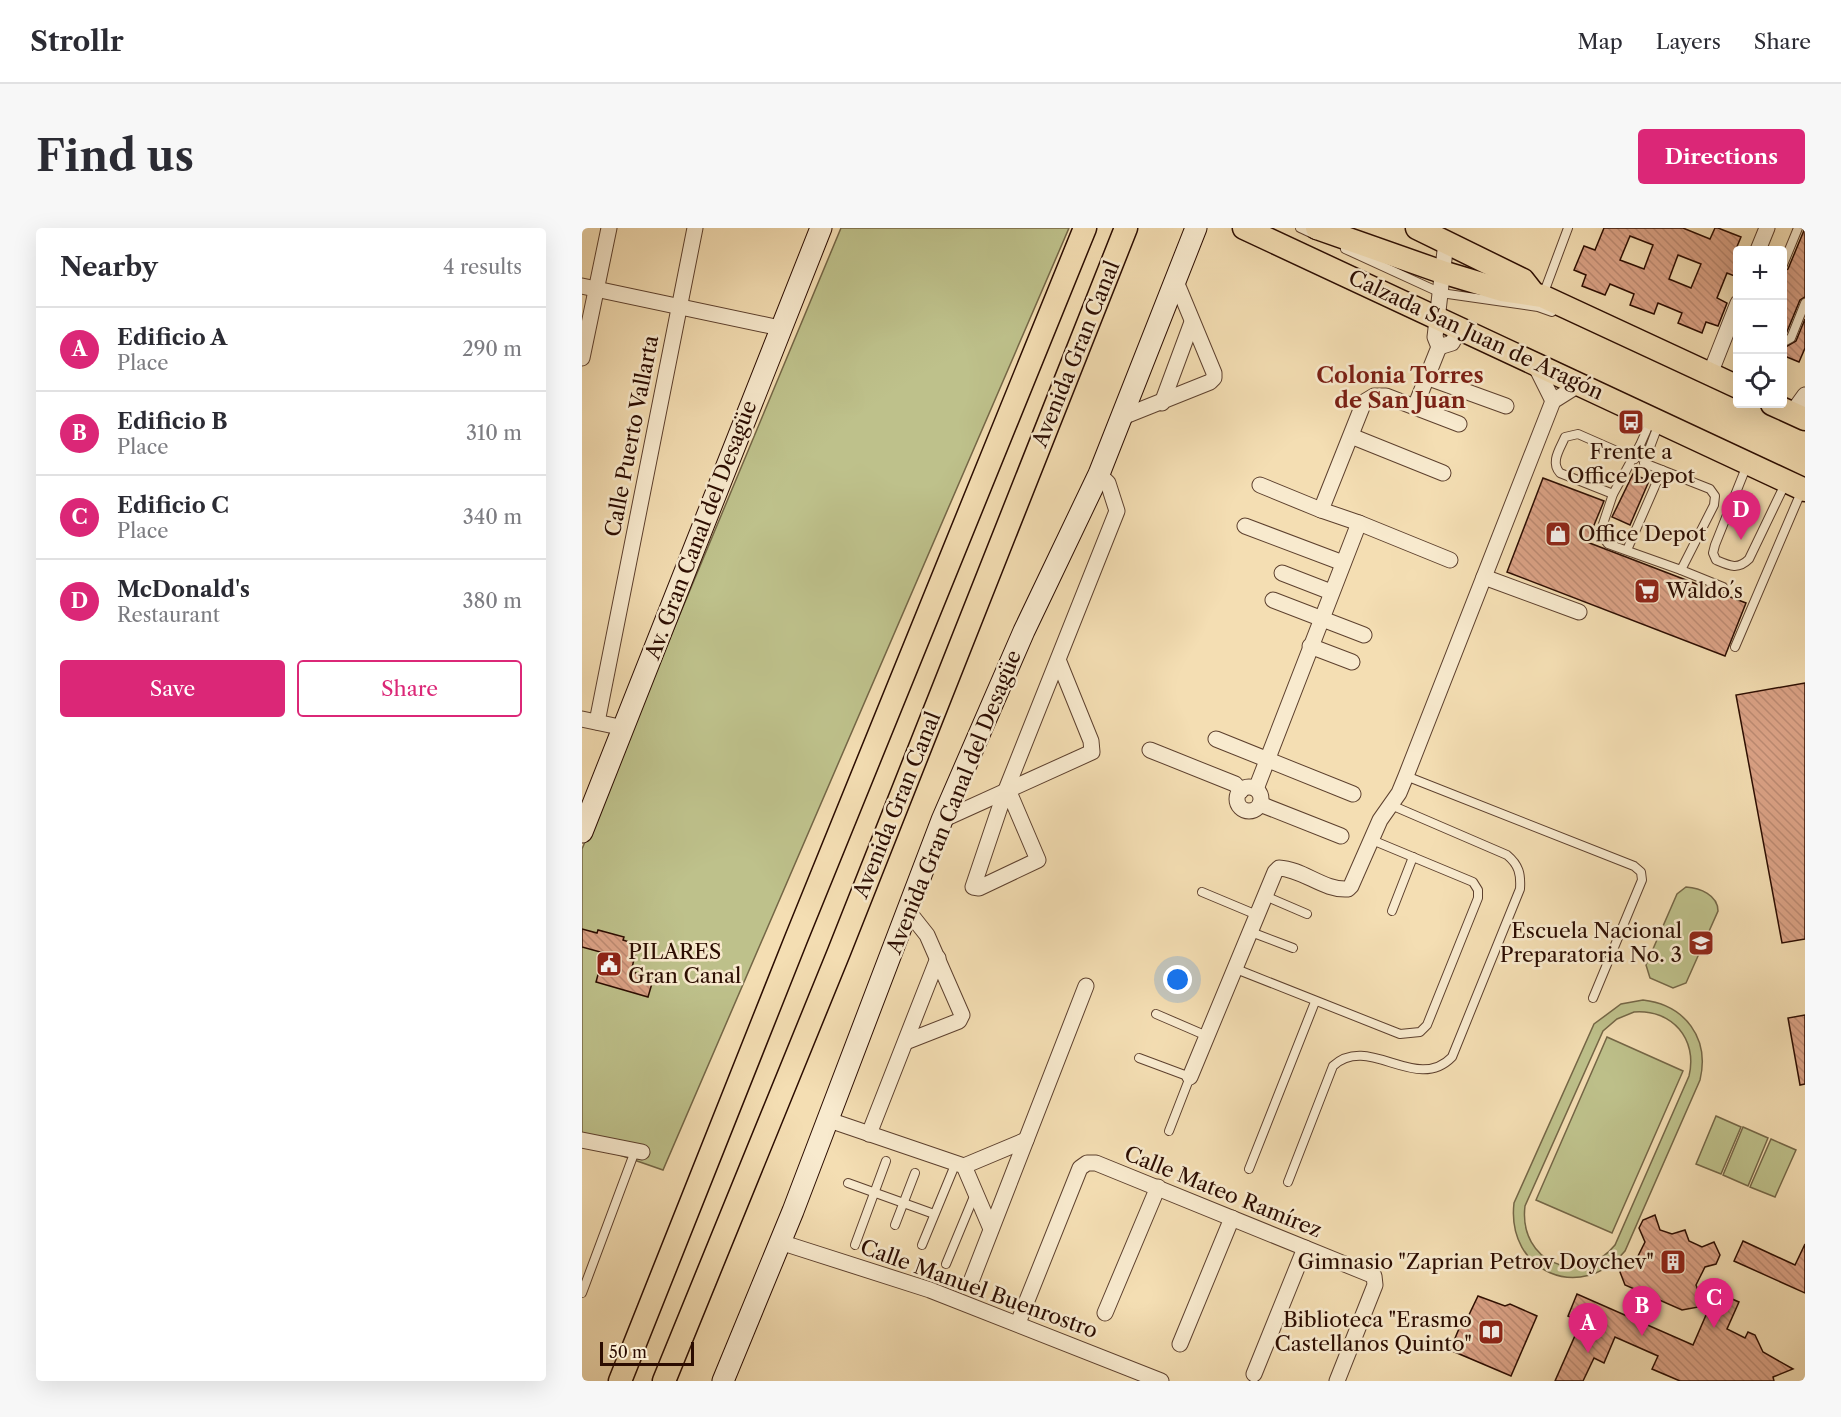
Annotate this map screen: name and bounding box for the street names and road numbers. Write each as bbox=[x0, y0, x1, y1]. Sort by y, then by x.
street label: Avenida Gran Canal bbox=[1026, 257, 1124, 452]
street label: Calzada San Juan de Aragón bbox=[1345, 264, 1608, 405]
street label: Calle Puerto Vallarta bbox=[600, 332, 663, 539]
street label: Av. Gran Canal del Desagüe bbox=[639, 397, 762, 664]
street label: Avenida Gran Canal del Desagüe bbox=[881, 646, 1027, 958]
street label: Avenida Gran Canal bbox=[848, 708, 946, 902]
street label: Calle Mateo Ramírez bbox=[1121, 1141, 1325, 1243]
street label: Calle Manuel Buenrostro bbox=[857, 1234, 1101, 1343]

